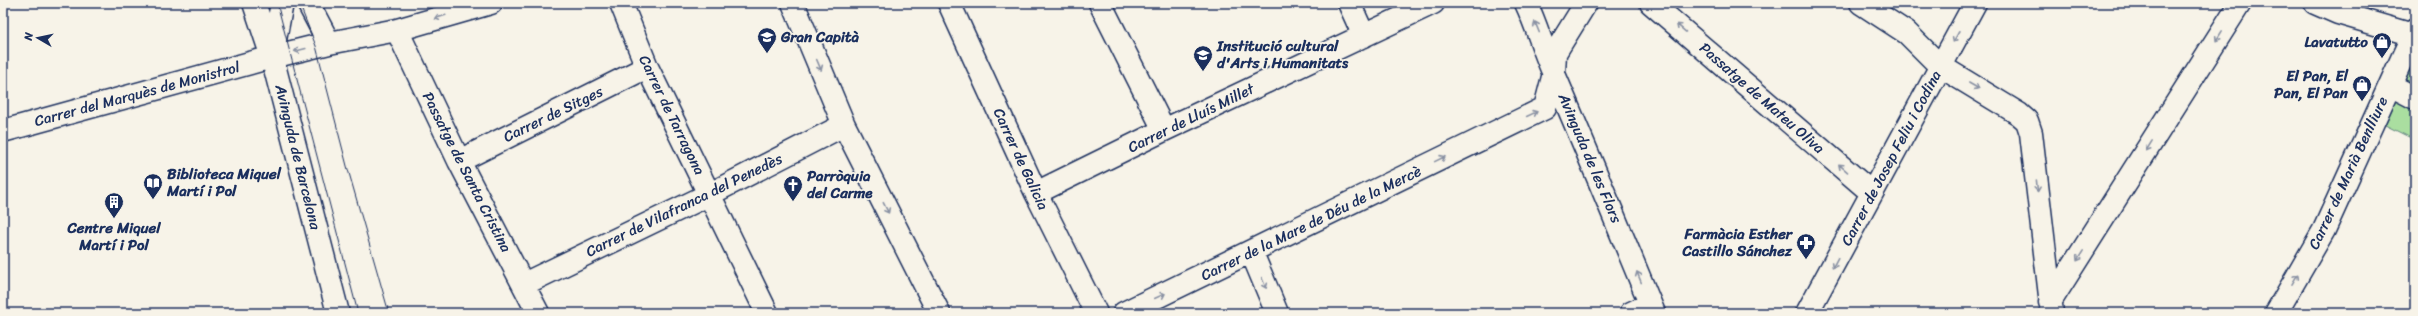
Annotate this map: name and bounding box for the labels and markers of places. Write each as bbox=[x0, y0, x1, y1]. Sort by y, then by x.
place label: Gran Capità bbox=[780, 24, 860, 50]
school or university icon: Gran Capità bbox=[756, 26, 778, 54]
place label: Lavatutto bbox=[2304, 29, 2368, 55]
shop icon: Lavatutto bbox=[2371, 31, 2393, 59]
place label: Institució cultural d'Arts i Humanitats bbox=[1216, 33, 1349, 76]
school or university icon: Institució cultural d'Arts i Humanitats bbox=[1192, 44, 1214, 72]
place label: El Pan, El Pan, El Pan bbox=[2274, 63, 2349, 106]
shop icon: El Pan, El Pan, El Pan bbox=[2351, 74, 2373, 102]
place label: Biblioteca Miquel Martí i Pol bbox=[166, 161, 282, 204]
place label: Parròquia del Carme bbox=[807, 163, 873, 206]
library icon: Biblioteca Miquel Martí i Pol bbox=[142, 172, 164, 200]
church icon: Parròquia del Carme bbox=[782, 174, 804, 202]
building icon: Centre Miquel Martí i Pol bbox=[103, 191, 125, 219]
place label: Centre Miquel Martí i Pol bbox=[66, 215, 161, 258]
place label: Farmàcia Esther Castillo Sánchez bbox=[1681, 221, 1794, 264]
pharmacy icon: Farmàcia Esther Castillo Sánchez bbox=[1795, 232, 1817, 260]

